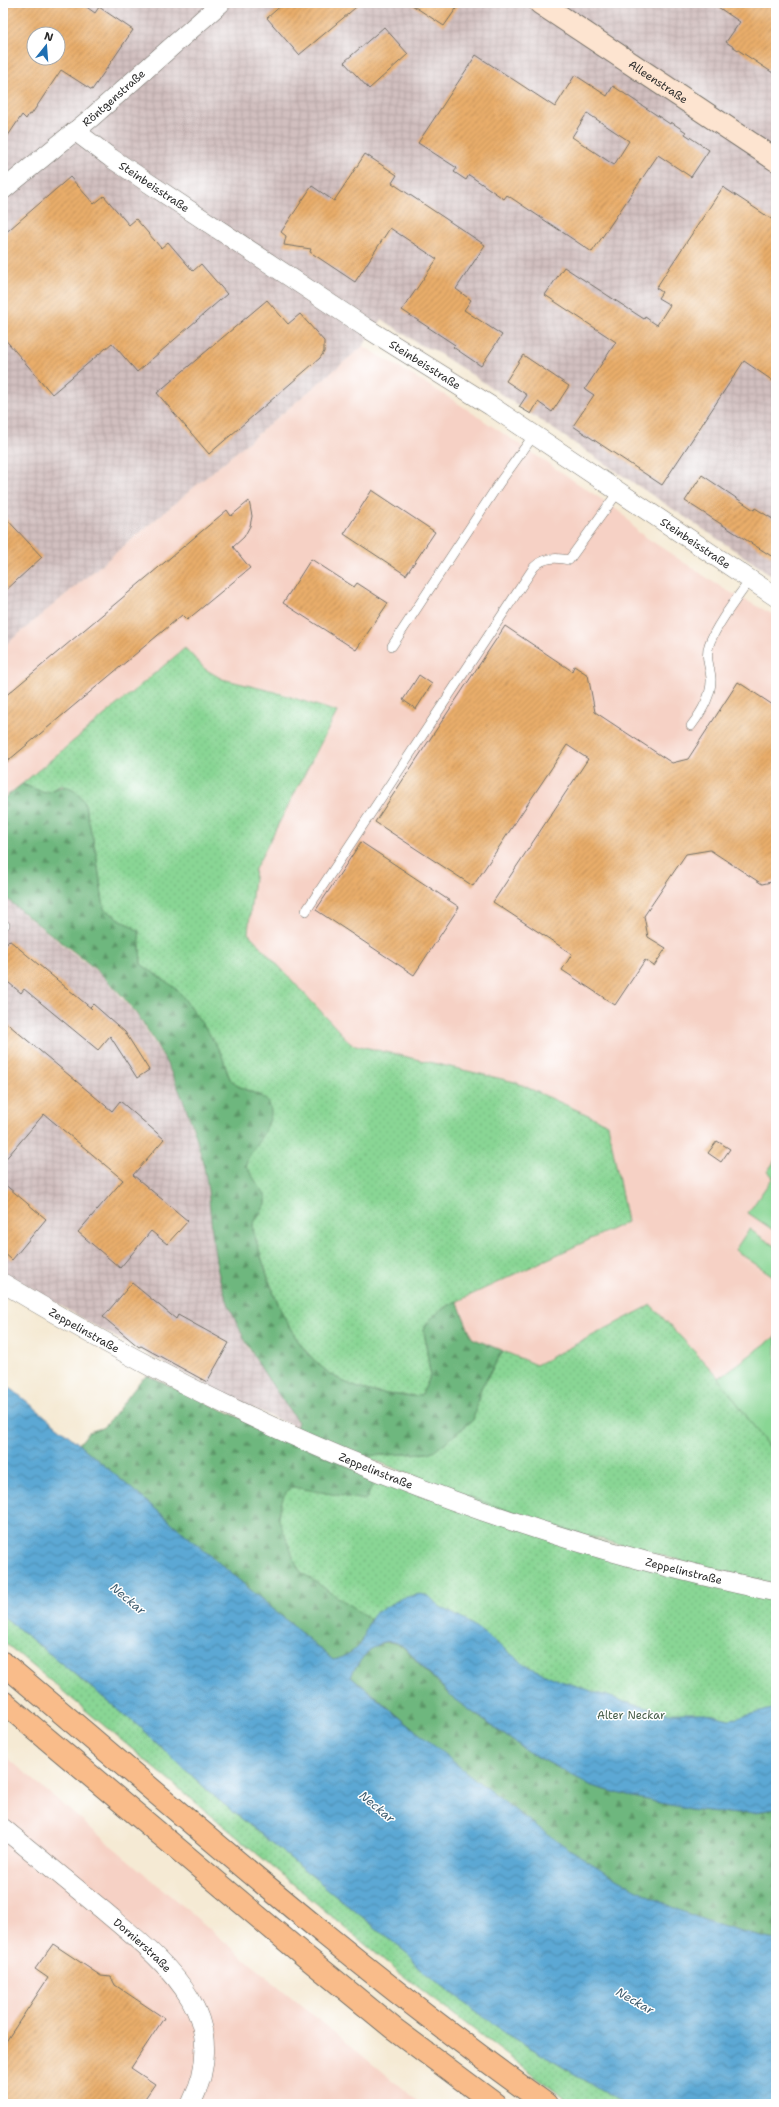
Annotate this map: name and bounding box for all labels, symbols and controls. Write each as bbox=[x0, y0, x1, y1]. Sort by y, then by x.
north arrow bbox=[26, 26, 66, 66]
text: N bbox=[42, 28, 55, 45]
street label: Alleenstraße bbox=[625, 57, 690, 107]
street label: Röntgenstraße bbox=[79, 66, 149, 130]
street label: Steinbeisstraße bbox=[116, 158, 192, 216]
street label: Steinbeisstraße bbox=[386, 337, 463, 393]
street label: Steinbeisstraße bbox=[657, 515, 733, 572]
street label: Zeppelinstraße bbox=[46, 1305, 122, 1356]
street label: Zeppelinstraße bbox=[336, 1449, 415, 1493]
street label: Zeppelinstraße bbox=[644, 1554, 724, 1588]
water label: Neckar bbox=[107, 1580, 149, 1619]
park label: Alter Neckar bbox=[597, 1708, 665, 1723]
water label: Neckar bbox=[356, 1788, 398, 1827]
street label: Dornierstraße bbox=[110, 1915, 174, 1976]
water label: Neckar bbox=[613, 1984, 657, 2018]

